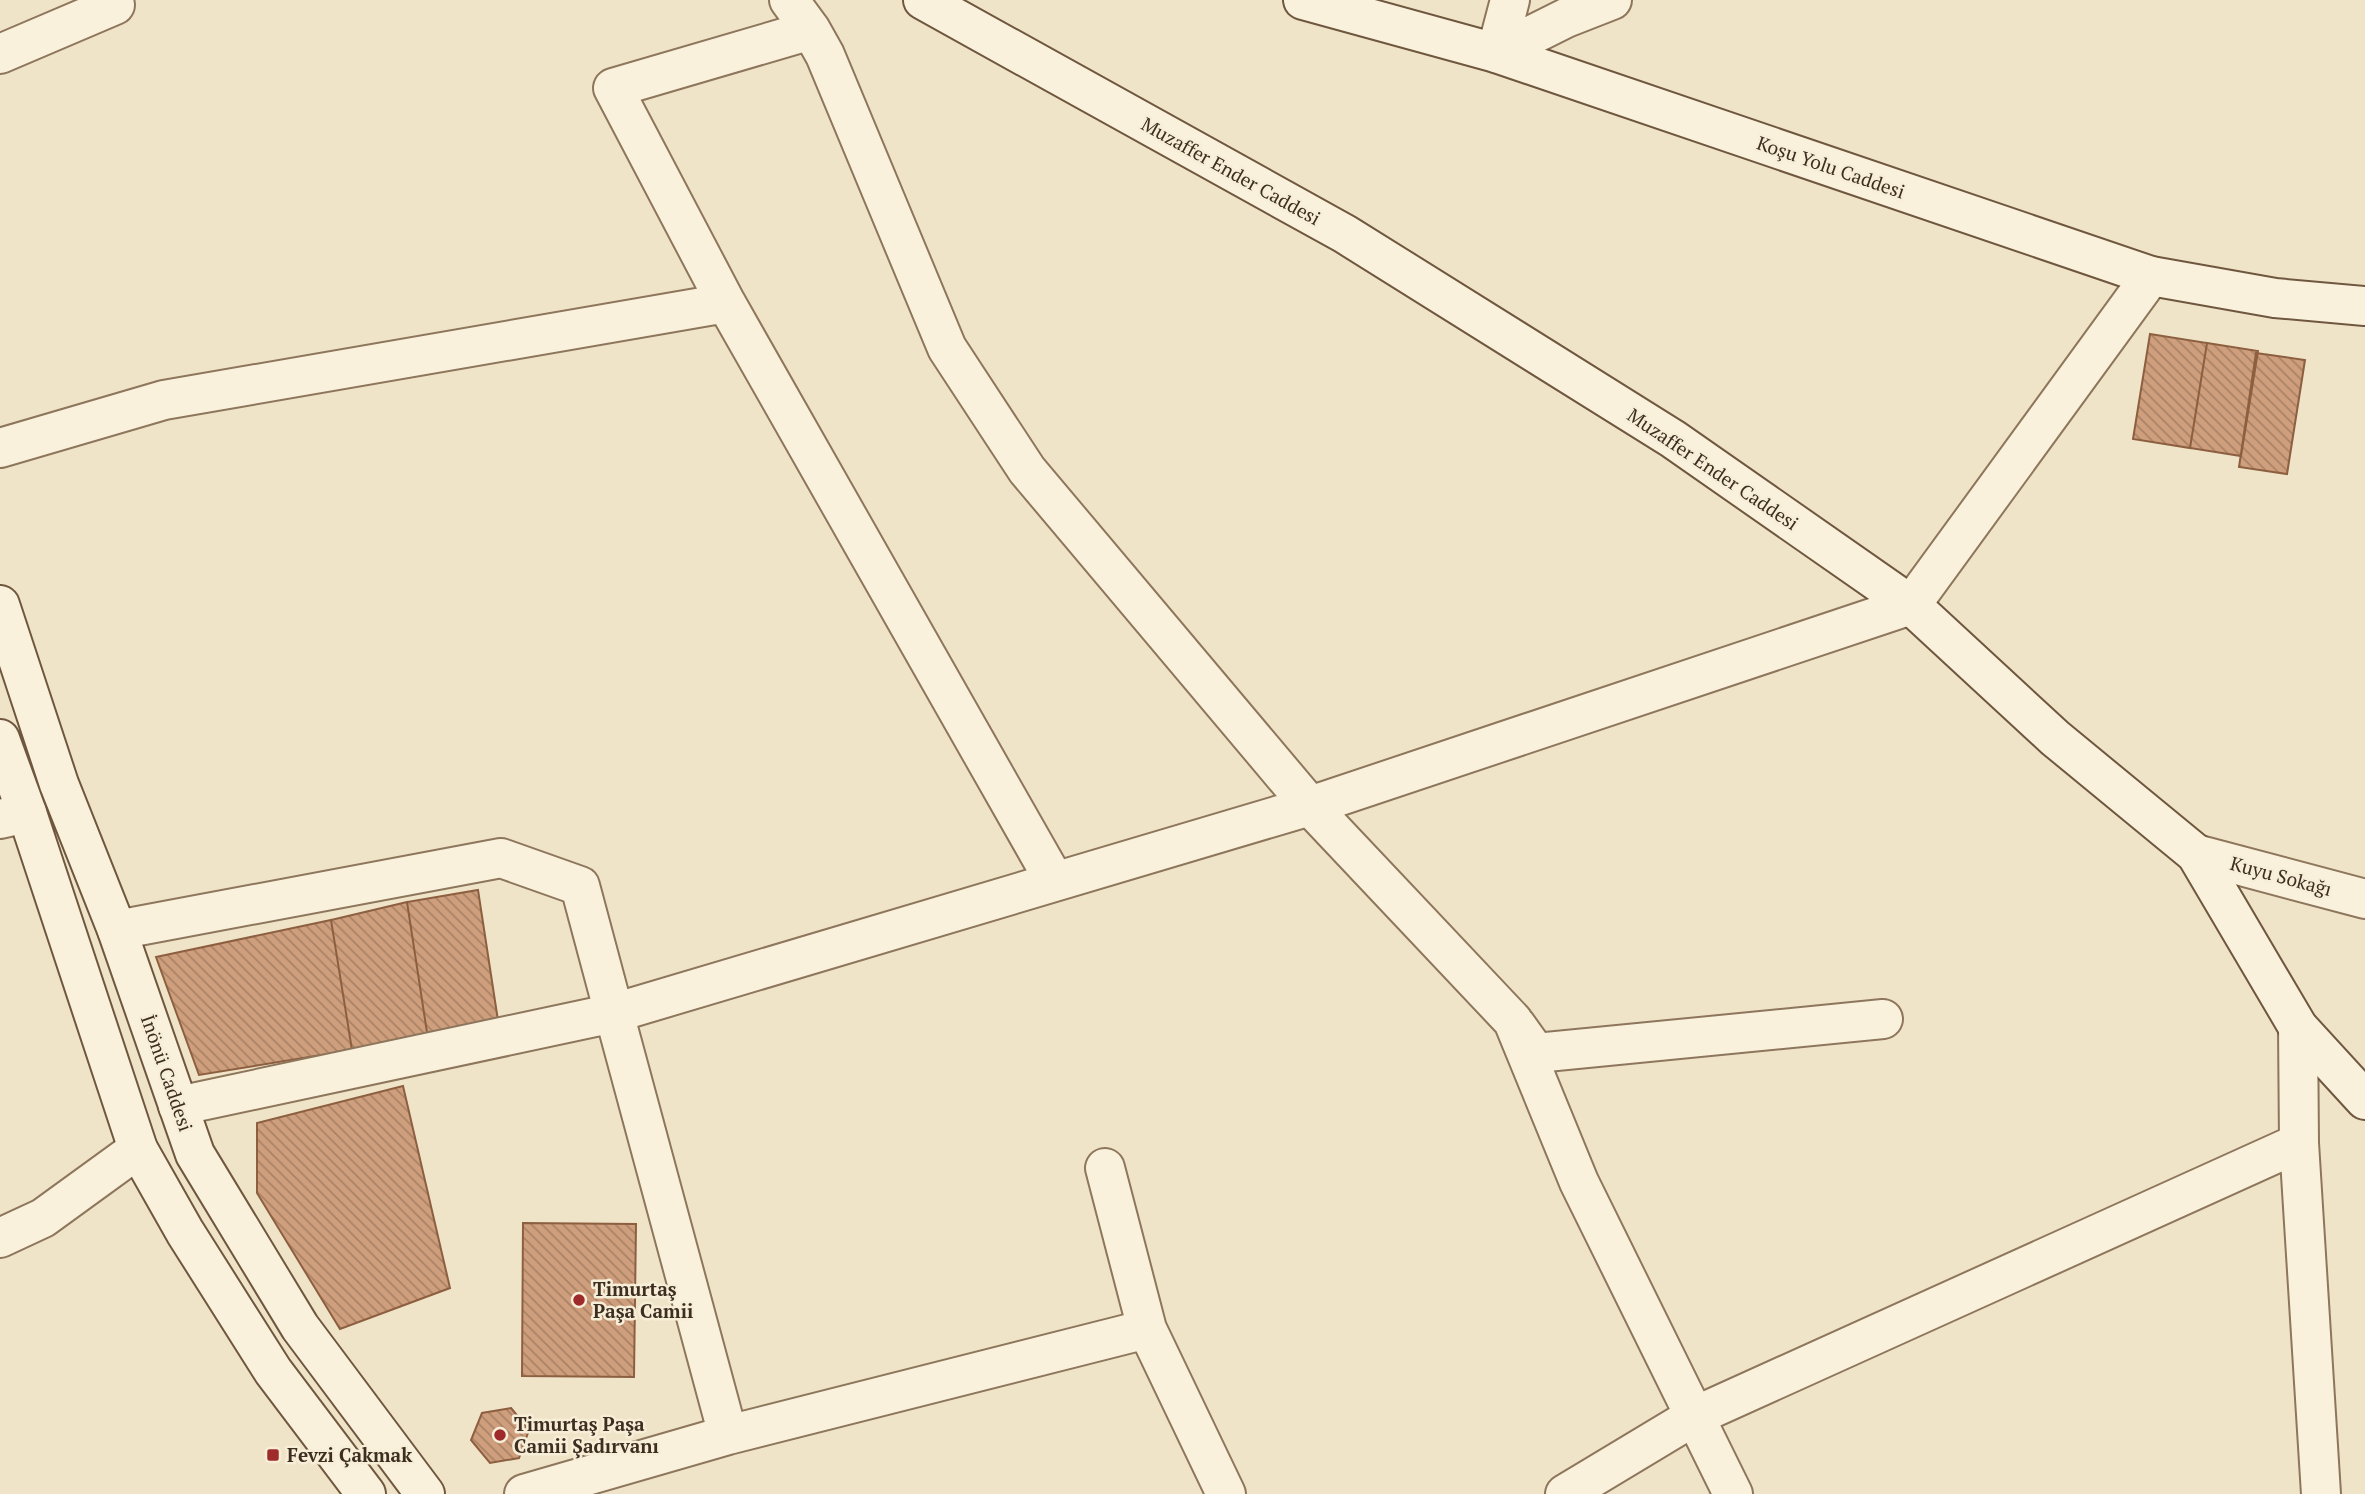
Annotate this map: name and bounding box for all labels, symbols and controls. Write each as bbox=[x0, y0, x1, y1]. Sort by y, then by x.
street label: Muzaffer Ender Caddesi bbox=[1137, 111, 1325, 230]
street label: Koşu Yolu Caddesi bbox=[1754, 130, 1908, 204]
street label: Muzaffer Ender Caddesi bbox=[1623, 402, 1804, 535]
street label: Kuyu Sokağı bbox=[2228, 850, 2335, 901]
street label: İnönü Caddesi bbox=[136, 1011, 199, 1134]
place label: Timurtaş Paşa Camii bbox=[593, 1276, 693, 1323]
marker: Timurtaş Paşa Camii bbox=[571, 1292, 587, 1308]
place label: Timurtaş Paşa Camii Şadırvanı bbox=[514, 1411, 659, 1459]
marker: Timurtaş Paşa Camii Şadırvanı bbox=[492, 1427, 508, 1443]
place label: Fevzi Çakmak bbox=[287, 1442, 413, 1468]
marker: Fevzi Çakmak bbox=[265, 1447, 281, 1463]

